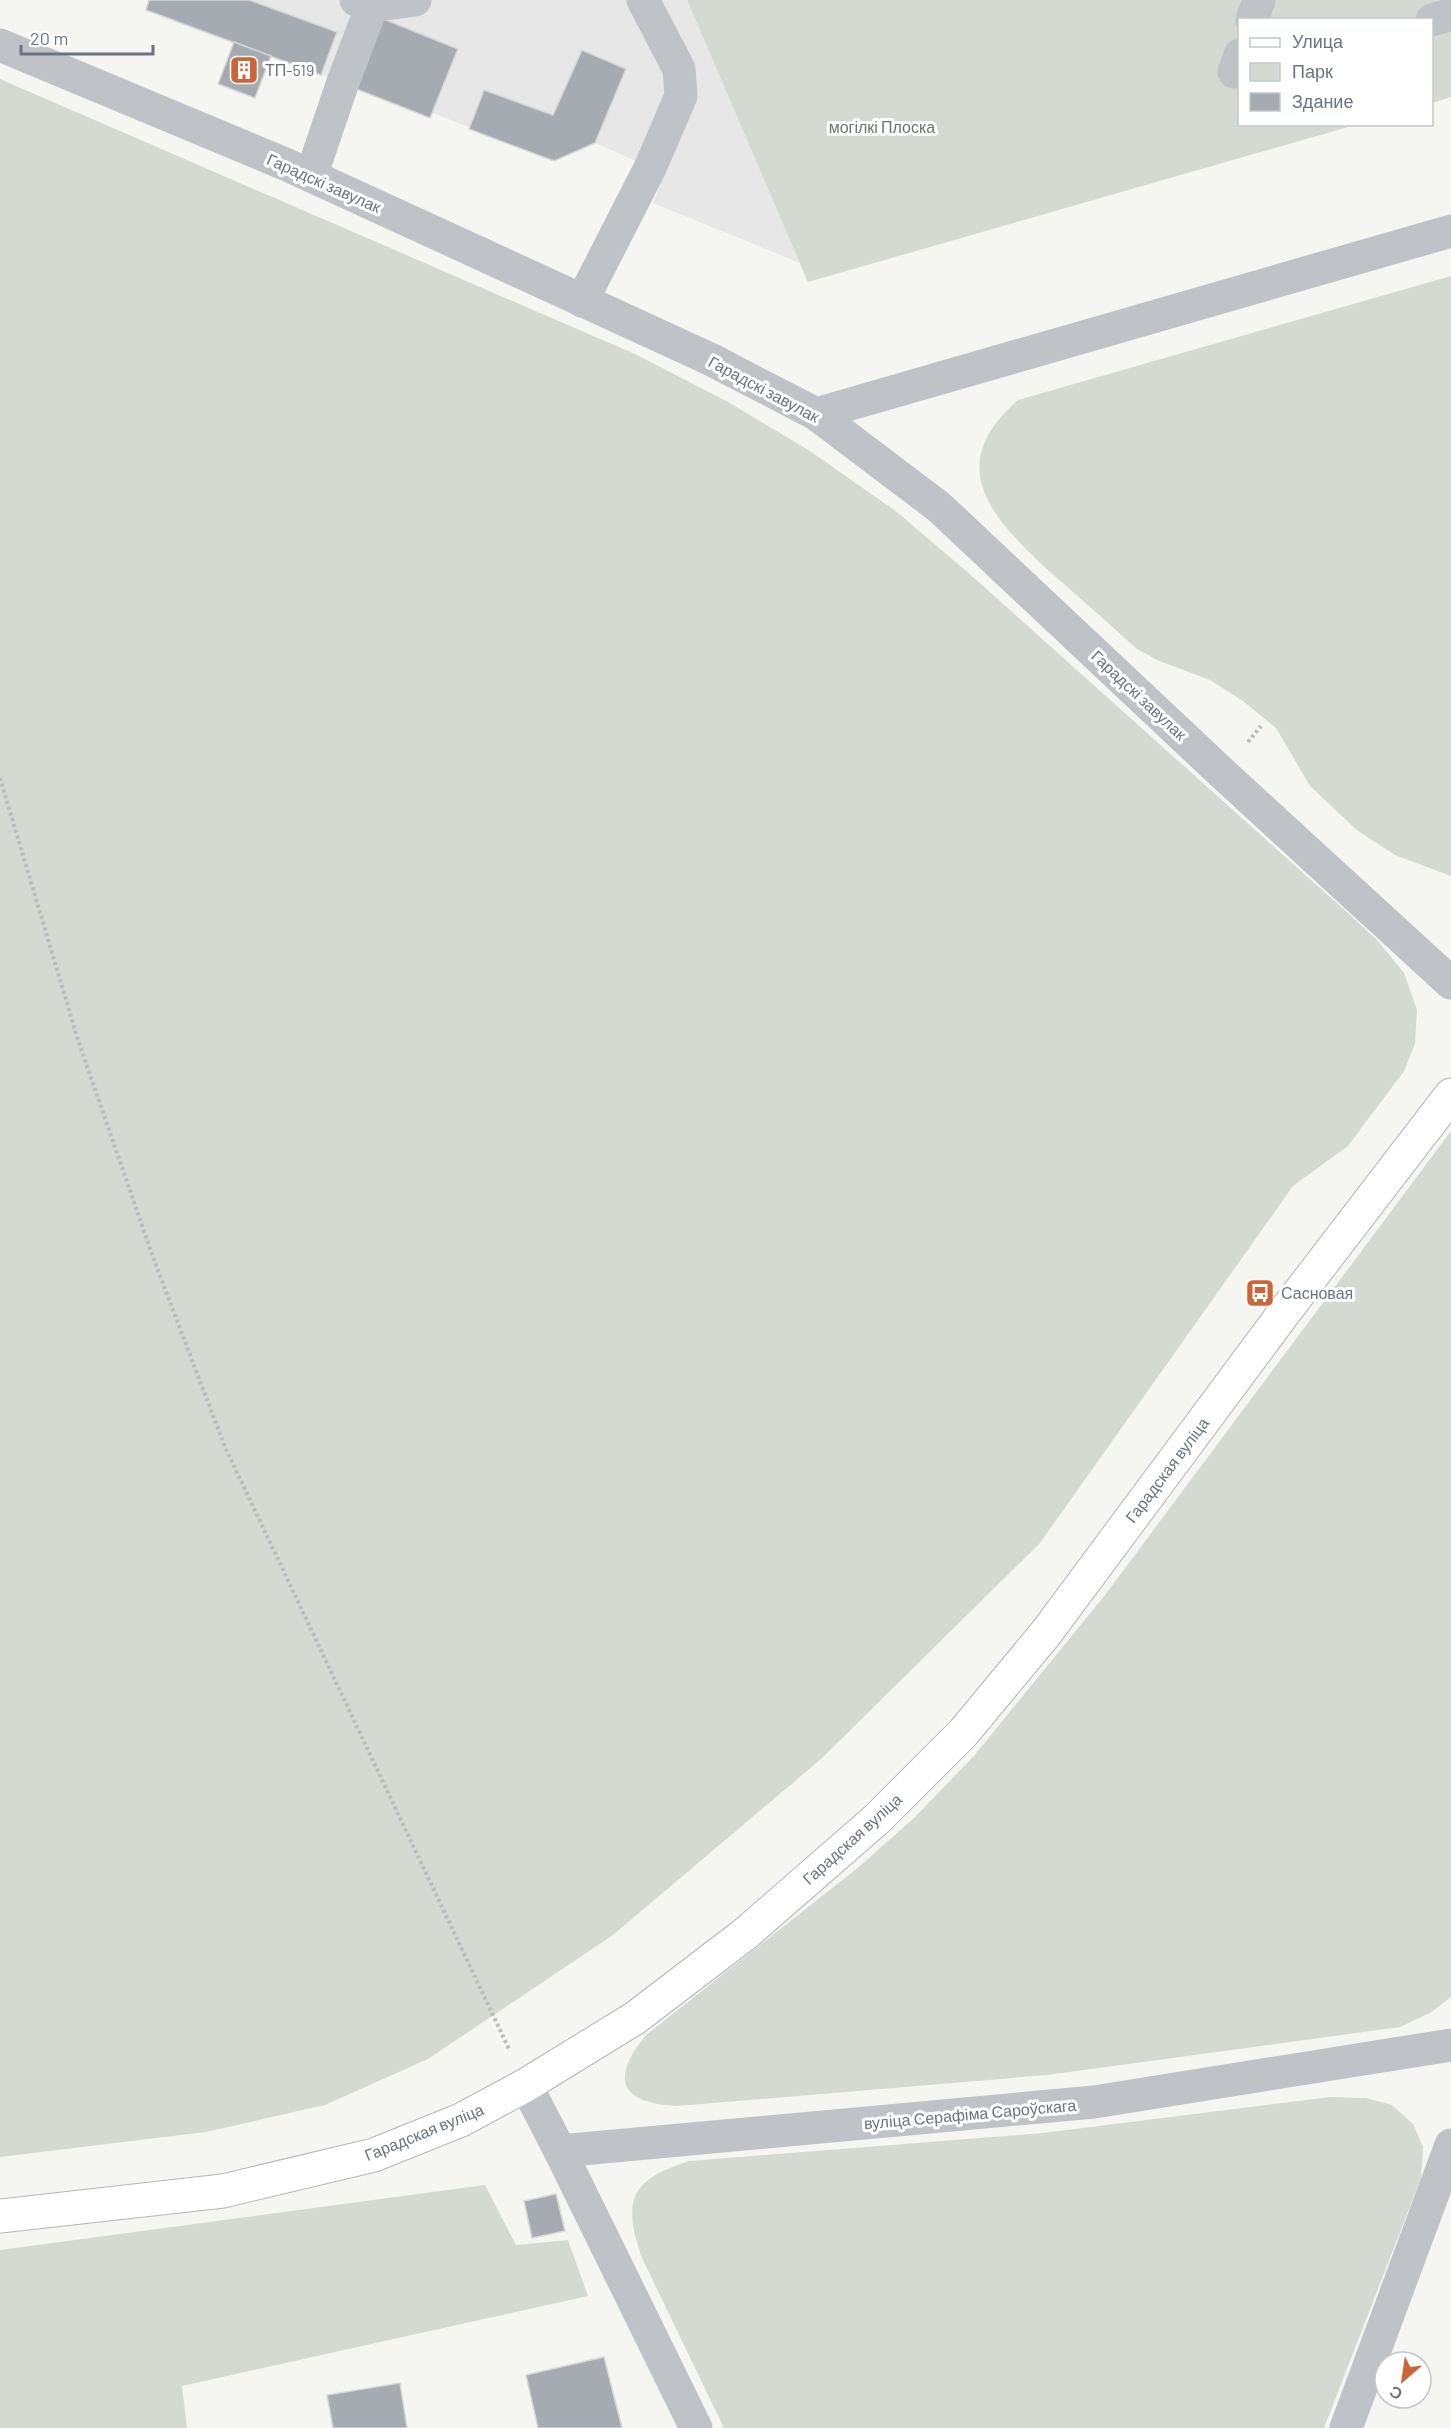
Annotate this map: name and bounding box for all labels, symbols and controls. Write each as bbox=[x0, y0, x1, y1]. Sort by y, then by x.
scale bar bbox=[21, 18, 153, 56]
legend bbox=[1238, 18, 1433, 126]
text: 20 m bbox=[30, 27, 68, 49]
text: Улица bbox=[1292, 30, 1344, 52]
building icon: ТП-519 bbox=[228, 54, 260, 86]
place label: ТП-519 bbox=[265, 60, 314, 79]
text: Парк bbox=[1292, 60, 1333, 82]
text: Здание bbox=[1292, 90, 1353, 112]
park label: могілкі Плоска bbox=[829, 117, 935, 136]
street label: Гарадскі завулак bbox=[264, 149, 385, 217]
street label: Гарадскі завулак bbox=[706, 351, 824, 426]
street label: Гарадскі завулак bbox=[1088, 646, 1191, 744]
bus stop icon: Сасновая bbox=[1244, 1277, 1276, 1309]
place label: Сасновая bbox=[1281, 1283, 1353, 1302]
street label: Гарадская вуліца bbox=[1121, 1413, 1212, 1526]
street label: Гарадская вуліца bbox=[798, 1789, 905, 1888]
street label: вуліца Серафіма Сароўскага bbox=[863, 2095, 1077, 2132]
street label: Гарадская вуліца bbox=[362, 2099, 486, 2164]
north arrow bbox=[1373, 2350, 1433, 2410]
text: С bbox=[1385, 2382, 1405, 2405]

